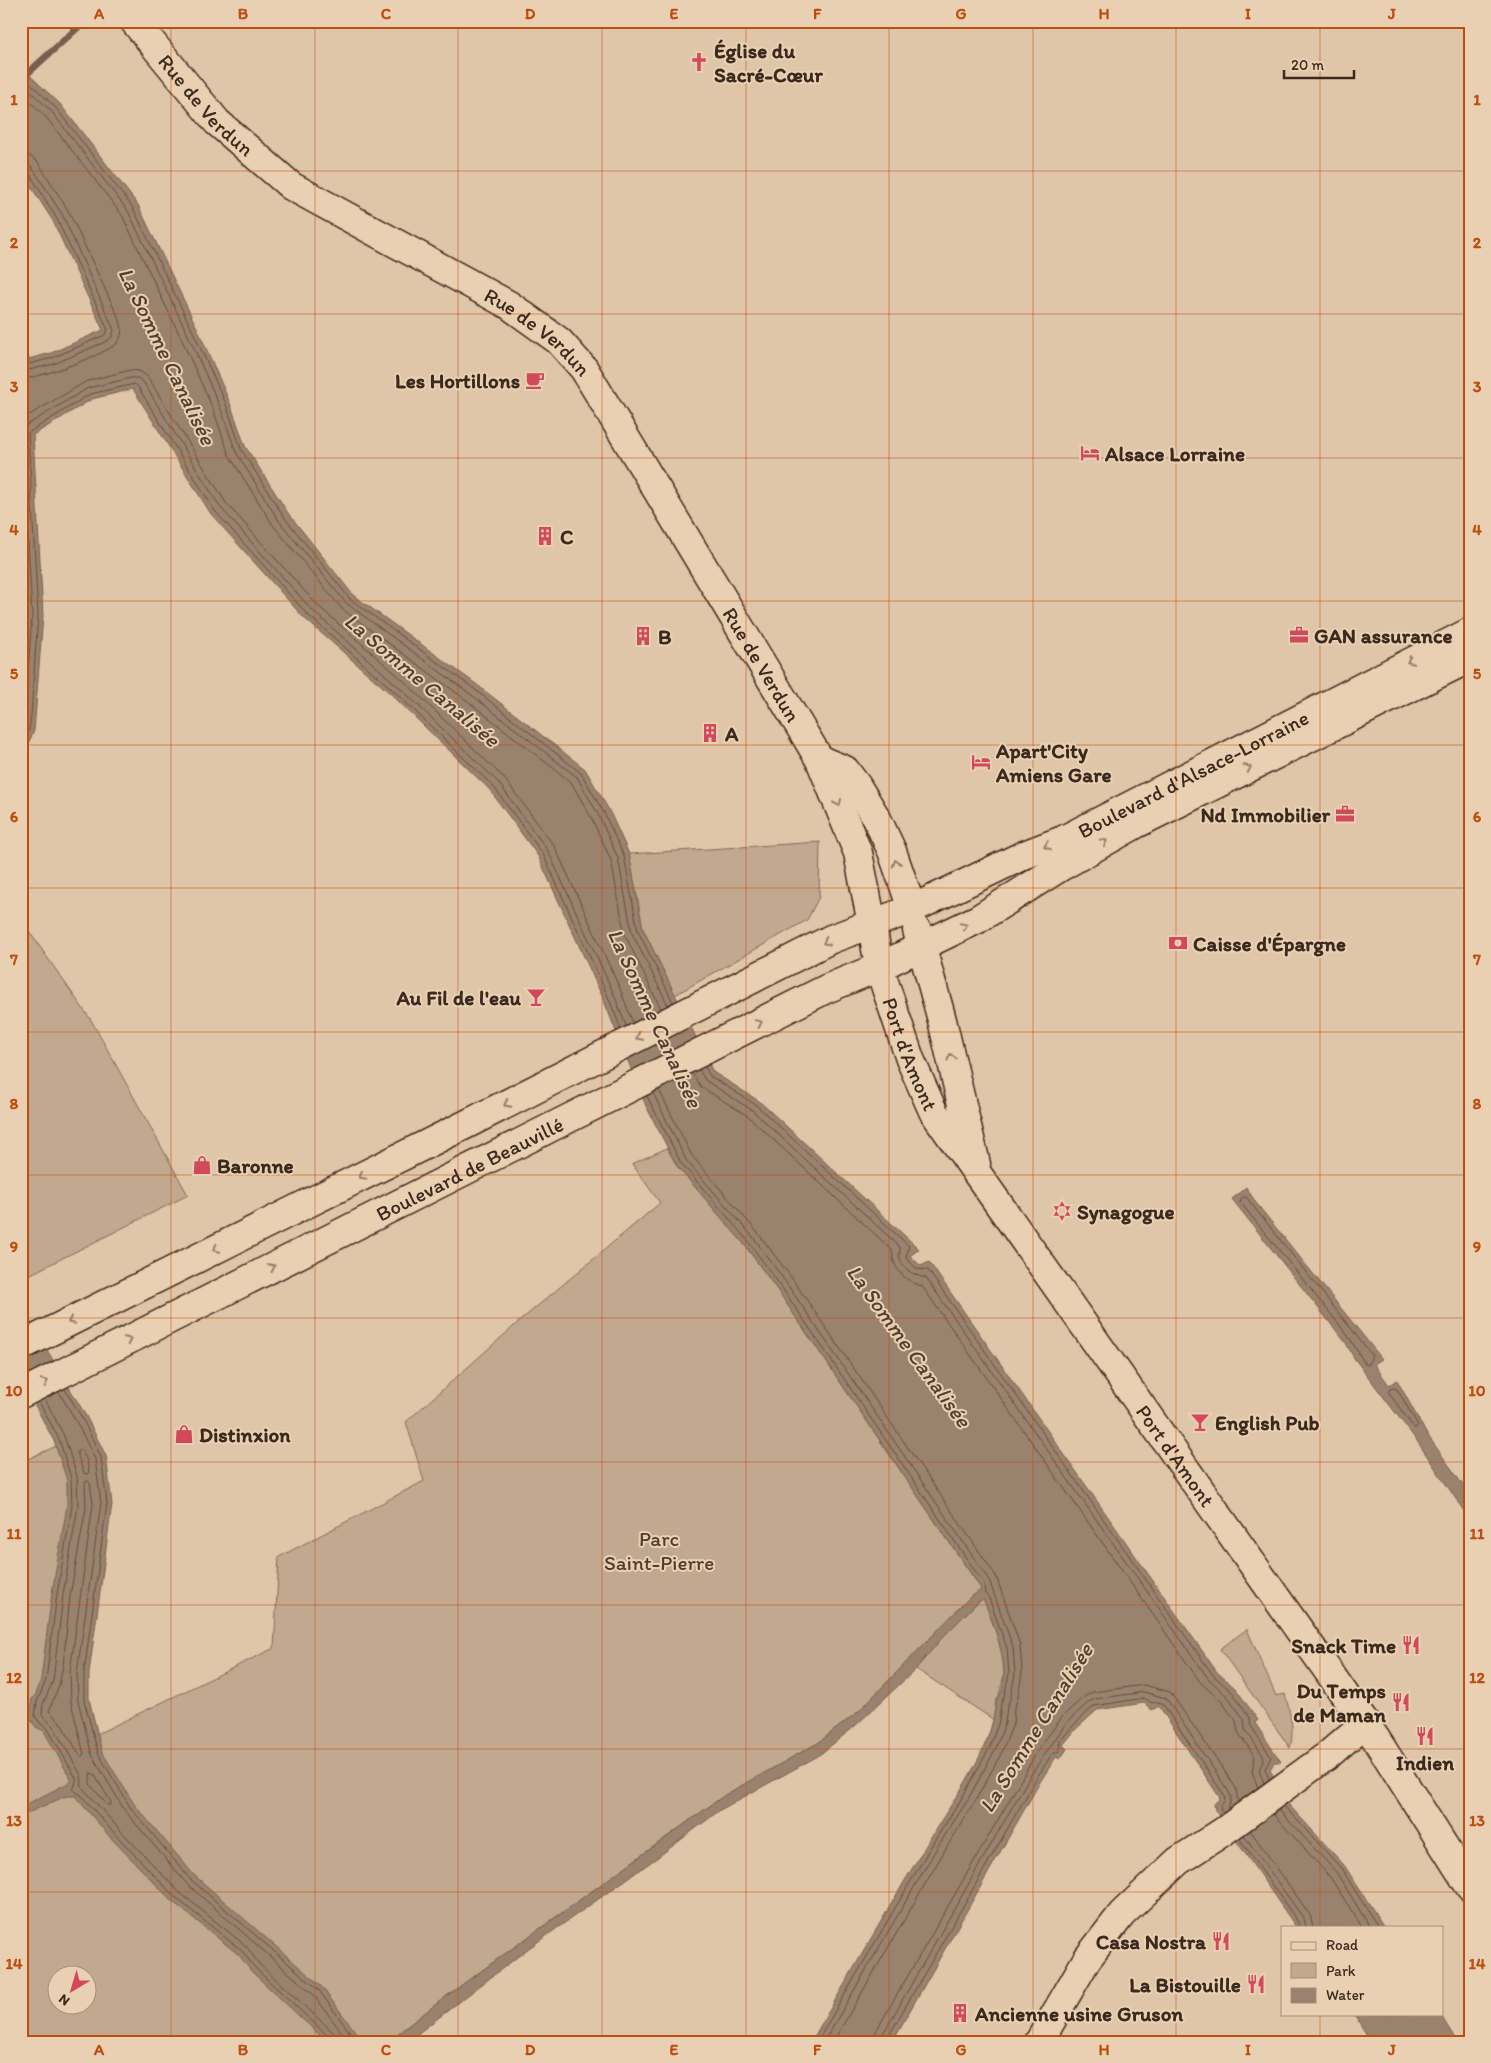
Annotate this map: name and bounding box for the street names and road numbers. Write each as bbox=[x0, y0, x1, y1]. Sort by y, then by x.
street label: Rue de Verdun bbox=[154, 49, 259, 161]
street label: Rue de Verdun bbox=[480, 282, 597, 381]
street label: Rue de Verdun bbox=[718, 602, 807, 726]
street label: Boulevard d'Alsace-Lorraine bbox=[1073, 704, 1313, 843]
street label: Port d'Amont bbox=[878, 994, 944, 1114]
street label: Boulevard de Beauvillé bbox=[372, 1111, 567, 1226]
street label: Port d'Amont bbox=[1131, 1399, 1221, 1511]

